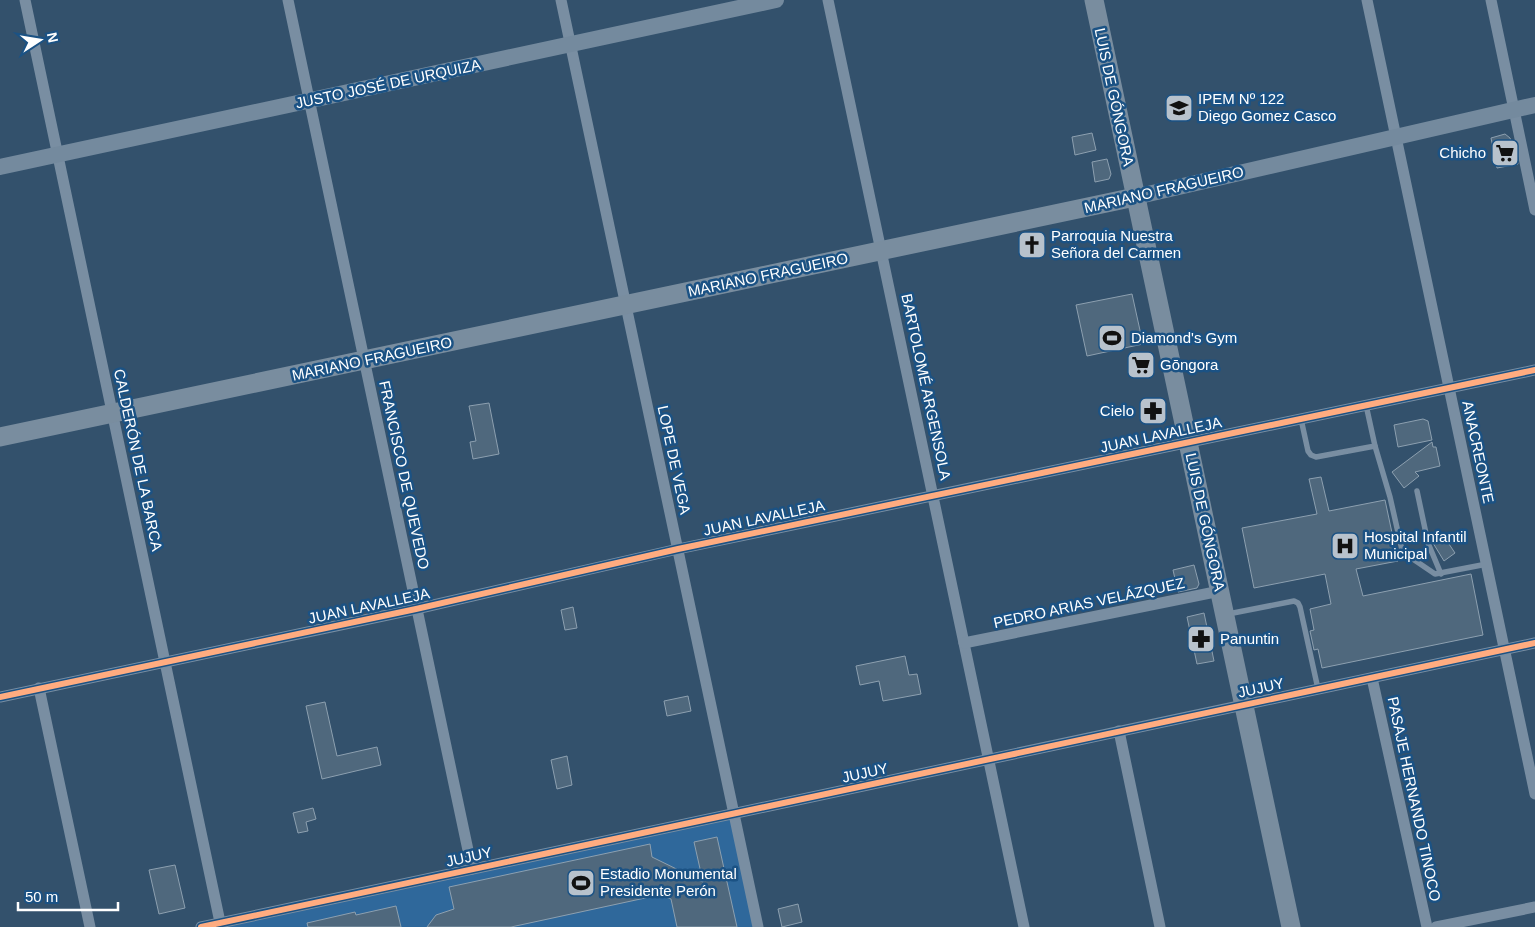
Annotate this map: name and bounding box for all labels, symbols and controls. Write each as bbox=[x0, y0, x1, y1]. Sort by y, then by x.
north arrow bbox=[15, 15, 65, 65]
street label: LUIS DE GÓNGORA bbox=[1092, 26, 1137, 168]
text: N bbox=[44, 31, 62, 44]
street label: JUSTO JOSÉ DE URQUIZA bbox=[294, 56, 482, 111]
place label: IPEM Nº 122 Diego Gomez Casco bbox=[1198, 90, 1336, 124]
school or university icon: IPEM Nº 122 Diego Gomez Casco bbox=[1164, 93, 1194, 123]
supermarket icon: Chicho bbox=[1490, 138, 1520, 168]
place label: Chicho bbox=[1439, 144, 1486, 161]
street label: MARIANO FRAGUEIRO bbox=[1082, 163, 1245, 216]
place label: Parroquia Nuestra Señora del Carmen bbox=[1051, 227, 1181, 261]
church icon: Parroquia Nuestra Señora del Carmen bbox=[1017, 230, 1047, 260]
street label: MARIANO FRAGUEIRO bbox=[686, 249, 850, 300]
street label: BARTOLOMÉ ARGENSOLA bbox=[898, 292, 955, 482]
sports icon: Diamond's Gym bbox=[1097, 323, 1127, 353]
place label: Diamond's Gym bbox=[1131, 329, 1237, 346]
street label: MARIANO FRAGUEIRO bbox=[290, 333, 454, 384]
supermarket icon: Gōngora bbox=[1126, 350, 1156, 380]
place label: Gōngora bbox=[1160, 356, 1219, 373]
street label: CALDERÓN DE LA BARCA bbox=[111, 367, 166, 553]
street label: FRANCISCO DE QUEVEDO bbox=[376, 379, 433, 571]
pharmacy icon: Cielo bbox=[1138, 396, 1168, 426]
street label: ANACREONTE bbox=[1459, 399, 1498, 505]
place label: Cielo bbox=[1100, 402, 1134, 419]
street label: LOPE DE VEGA bbox=[655, 404, 694, 516]
street label: JUAN LAVALLEJA bbox=[1099, 413, 1223, 456]
street label: LUIS DE GÓNGORA bbox=[1183, 451, 1228, 593]
street label: JUAN LAVALLEJA bbox=[702, 496, 826, 539]
place label: Hospital Infantil Municipal bbox=[1364, 528, 1467, 562]
hospital icon: Hospital Infantil Municipal bbox=[1330, 531, 1360, 561]
street label: PEDRO ARIAS VELÁZQUEZ bbox=[992, 574, 1186, 631]
street label: JUAN LAVALLEJA bbox=[307, 584, 431, 627]
pharmacy icon: Panuntin bbox=[1186, 624, 1216, 654]
place label: Panuntin bbox=[1220, 630, 1279, 647]
street label: JUJUY bbox=[1236, 674, 1285, 701]
street label: PASAJE HERNANDO TINOCO bbox=[1384, 695, 1444, 903]
street label: JUJUY bbox=[840, 759, 889, 786]
street label: JUJUY bbox=[444, 843, 493, 870]
place label: Estadio Monumental Presidente Perón bbox=[600, 865, 737, 899]
sports icon: Estadio Monumental Presidente Perón bbox=[566, 868, 596, 898]
scale bar bbox=[18, 880, 118, 912]
text: 50 m bbox=[25, 888, 58, 905]

